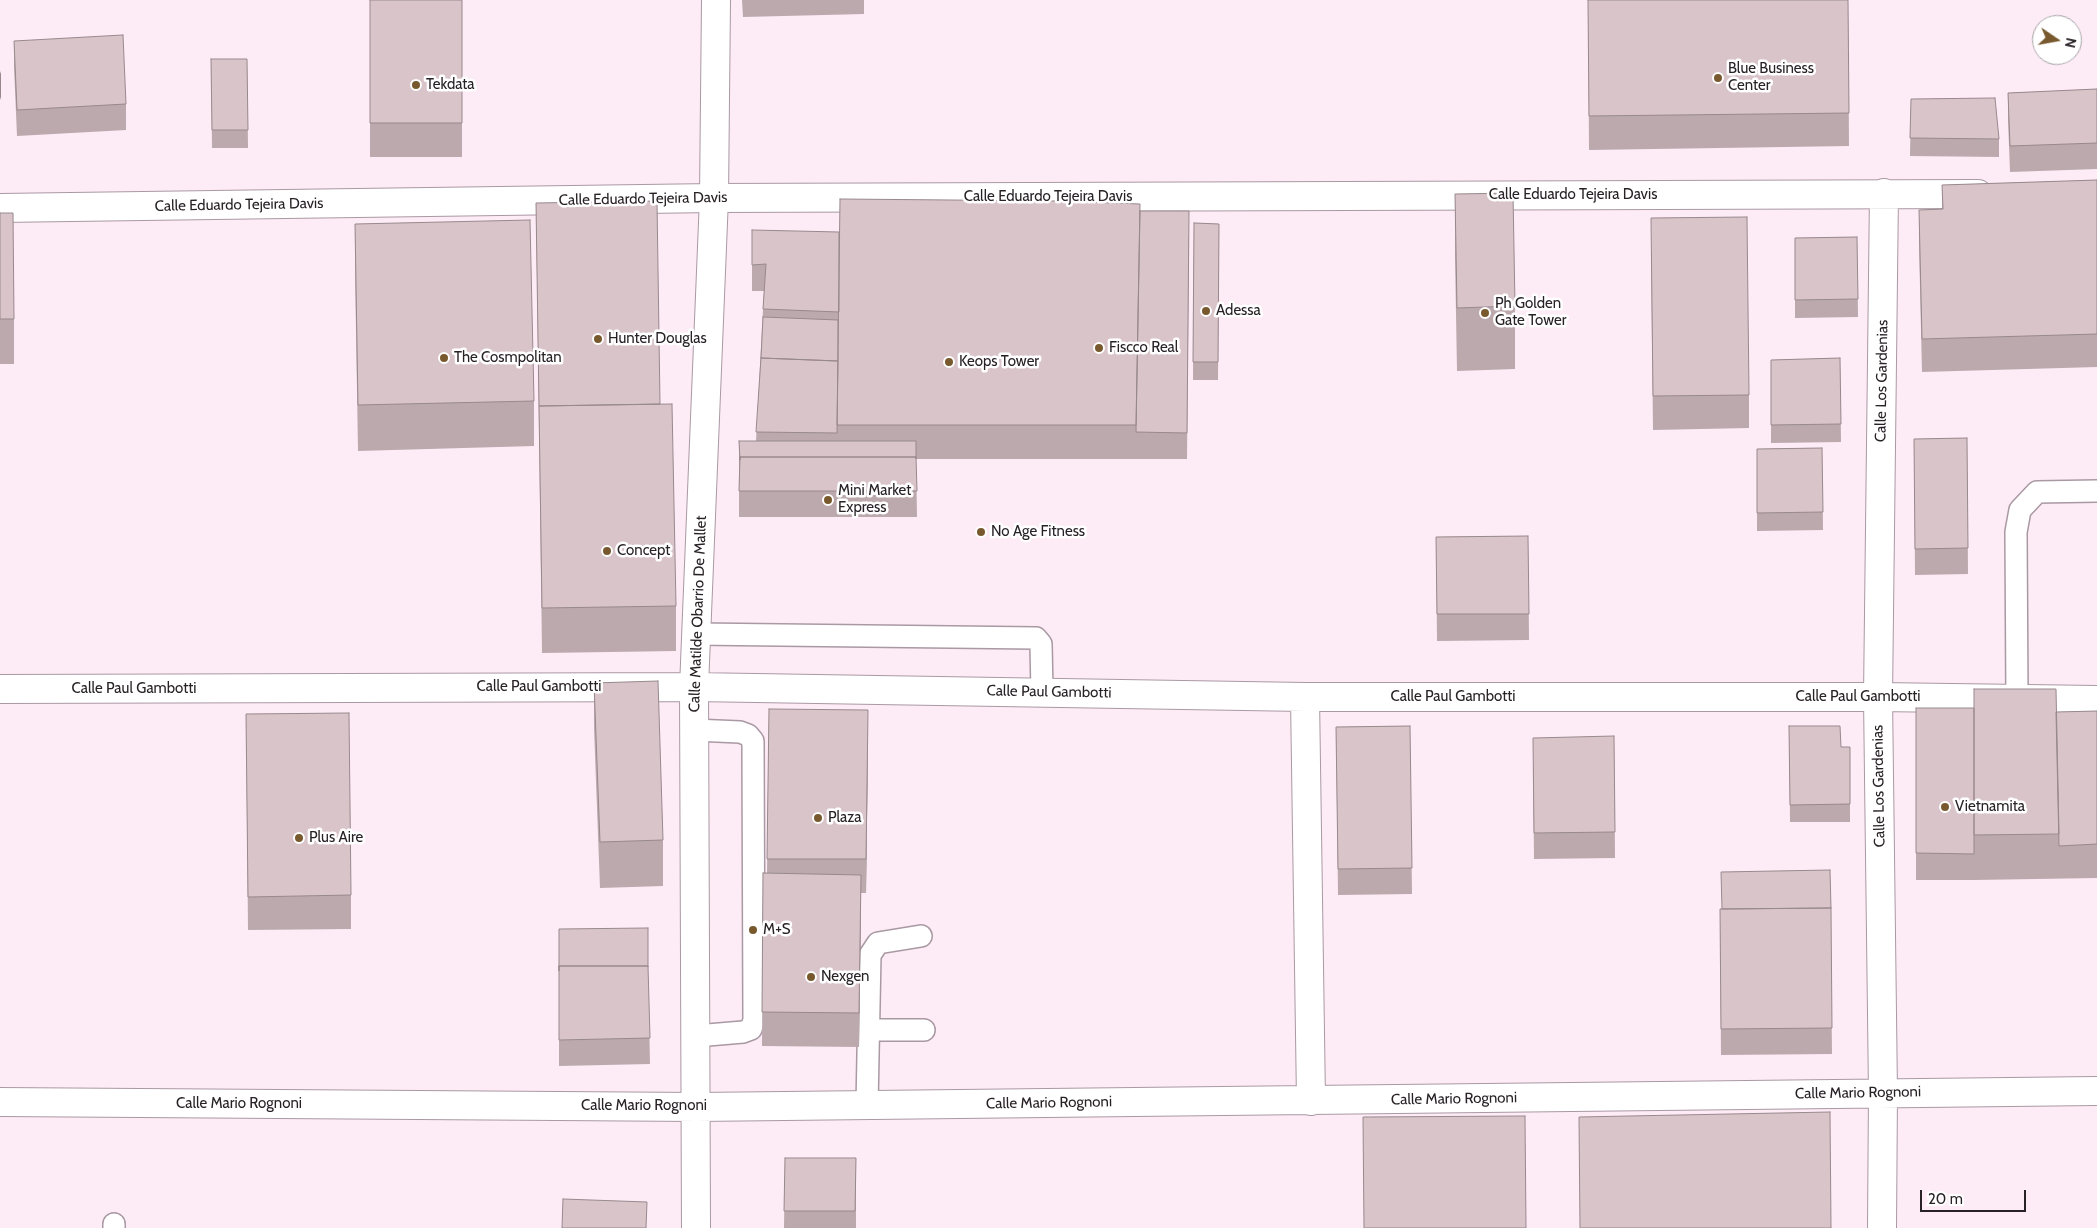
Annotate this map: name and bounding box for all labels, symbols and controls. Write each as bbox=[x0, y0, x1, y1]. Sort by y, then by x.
north arrow bbox=[2032, 15, 2082, 65]
text: N bbox=[2061, 36, 2081, 50]
place label: Blue Business Center bbox=[1728, 60, 1814, 95]
marker: Blue Business Center bbox=[1712, 72, 1724, 84]
place label: Tekdata bbox=[426, 76, 475, 94]
marker: Tekdata bbox=[410, 79, 422, 91]
street label: Calle Eduardo Tejeira Davis bbox=[1489, 186, 1657, 204]
street label: Calle Eduardo Tejeira Davis bbox=[964, 188, 1132, 206]
street label: Calle Eduardo Tejeira Davis bbox=[559, 189, 727, 209]
street label: Calle Eduardo Tejeira Davis bbox=[155, 195, 323, 215]
place label: Ph Golden Gate Tower bbox=[1495, 295, 1566, 330]
place label: Adessa bbox=[1216, 302, 1261, 320]
marker: Adessa bbox=[1200, 305, 1212, 317]
marker: Ph Golden Gate Tower bbox=[1479, 307, 1491, 319]
street label: Calle Los Gardenias bbox=[1872, 320, 1892, 442]
place label: Hunter Douglas bbox=[608, 330, 707, 348]
marker: Hunter Douglas bbox=[592, 333, 604, 345]
place label: Fiscco Real bbox=[1109, 339, 1178, 357]
marker: Fiscco Real bbox=[1093, 342, 1105, 354]
place label: The Cosmpolitan bbox=[454, 349, 562, 367]
marker: The Cosmpolitan bbox=[438, 352, 450, 364]
place label: Keops Tower bbox=[959, 353, 1039, 371]
marker: Keops Tower bbox=[943, 356, 955, 368]
place label: Mini Market Express bbox=[838, 482, 911, 517]
marker: Mini Market Express bbox=[822, 494, 834, 506]
street label: Calle Matilde Obarrio De Mallet bbox=[686, 515, 710, 713]
place label: No Age Fitness bbox=[991, 523, 1085, 541]
marker: No Age Fitness bbox=[975, 526, 987, 538]
place label: Concept bbox=[617, 542, 670, 560]
marker: Concept bbox=[601, 545, 613, 557]
street label: Calle Paul Gambotti bbox=[476, 678, 602, 696]
street label: Calle Paul Gambotti bbox=[71, 680, 197, 698]
street label: Calle Paul Gambotti bbox=[986, 682, 1112, 702]
street label: Calle Paul Gambotti bbox=[1390, 688, 1516, 706]
street label: Calle Paul Gambotti bbox=[1795, 688, 1921, 706]
street label: Calle Los Gardenias bbox=[1869, 725, 1889, 847]
place label: Vietnamita bbox=[1955, 798, 2025, 816]
marker: Vietnamita bbox=[1939, 801, 1951, 813]
place label: Plaza bbox=[828, 809, 862, 827]
marker: Plaza bbox=[812, 812, 824, 824]
place label: Plus Aire bbox=[309, 829, 363, 847]
marker: Plus Aire bbox=[293, 832, 305, 844]
place label: M+S bbox=[763, 921, 791, 939]
marker: M+S bbox=[747, 924, 759, 936]
place label: Nexgen bbox=[821, 968, 869, 986]
marker: Nexgen bbox=[805, 971, 817, 983]
street label: Calle Mario Rognoni bbox=[1795, 1083, 1921, 1103]
street label: Calle Mario Rognoni bbox=[1391, 1089, 1517, 1109]
street label: Calle Mario Rognoni bbox=[986, 1093, 1112, 1113]
street label: Calle Mario Rognoni bbox=[176, 1095, 302, 1113]
street label: Calle Mario Rognoni bbox=[581, 1097, 707, 1115]
scale bar bbox=[1922, 1180, 2028, 1212]
text: 20 m bbox=[1928, 1190, 1963, 1208]

